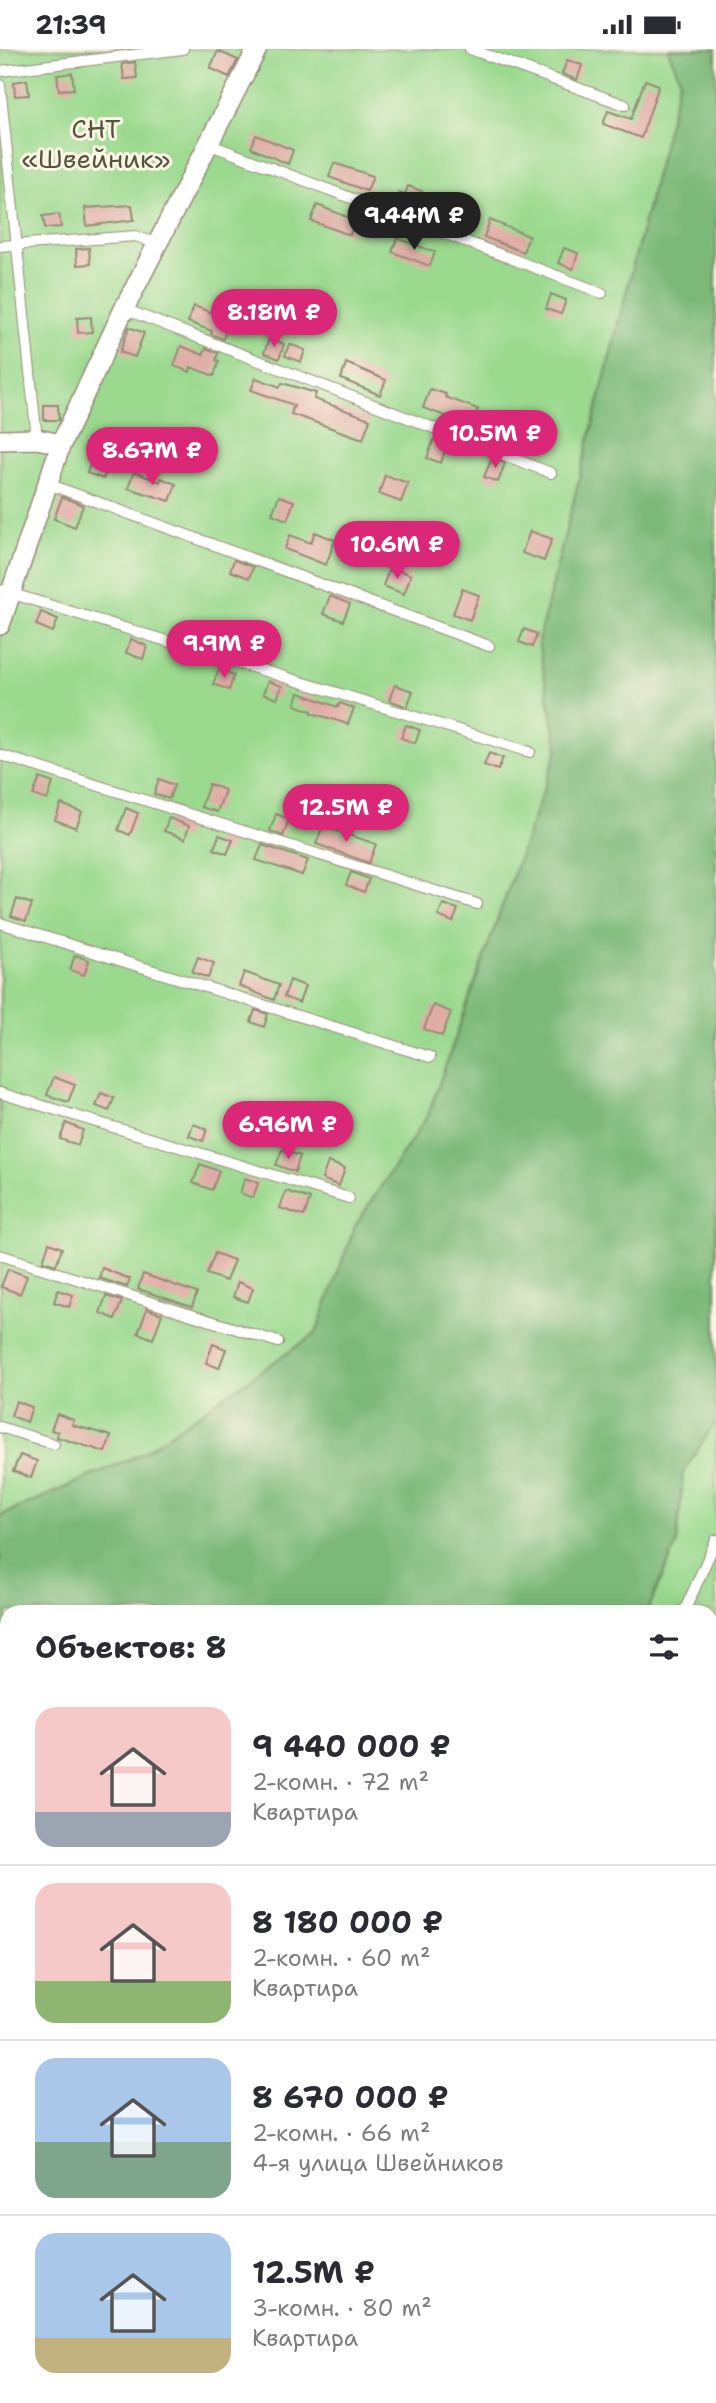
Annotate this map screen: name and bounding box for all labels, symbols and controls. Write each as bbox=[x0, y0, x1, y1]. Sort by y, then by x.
text: 21:39 bbox=[35, 7, 106, 42]
park label: СНТ «Швейник» bbox=[21, 111, 171, 176]
pin: 9.44M ₽ bbox=[349, 193, 479, 252]
text: 9.44M ₽ bbox=[364, 200, 464, 230]
pin: 8.18M ₽ bbox=[209, 289, 339, 349]
text: 8.18M ₽ bbox=[227, 297, 321, 327]
pin: 10.5M ₽ bbox=[430, 411, 560, 470]
text: 10.5M ₽ bbox=[448, 418, 542, 448]
pin: 8.67M ₽ bbox=[87, 427, 217, 487]
text: 8.67M ₽ bbox=[102, 435, 202, 465]
pin: 10.6M ₽ bbox=[332, 521, 462, 581]
text: 10.6M ₽ bbox=[350, 529, 444, 559]
pin: 9.9M ₽ bbox=[167, 621, 281, 680]
text: 9.9M ₽ bbox=[182, 628, 266, 658]
pin: 12.5M ₽ bbox=[281, 785, 411, 844]
text: 12.5M ₽ bbox=[299, 792, 393, 822]
pin: 6.96M ₽ bbox=[223, 1101, 353, 1161]
text: 6.96M ₽ bbox=[239, 1109, 337, 1139]
text: Объектов: 8 bbox=[35, 1627, 227, 1668]
icon: filters bbox=[645, 1628, 683, 1666]
text: 9 440 000 ₽ bbox=[252, 1726, 451, 1767]
icon: home bbox=[91, 1735, 175, 1819]
text: 2-комн. · 72 m² bbox=[252, 1767, 429, 1797]
text: Квартира bbox=[252, 1797, 358, 1827]
text: 8 180 000 ₽ bbox=[252, 1902, 443, 1943]
icon: home bbox=[91, 1911, 175, 1995]
text: 2-комн. · 60 m² bbox=[252, 1943, 430, 1973]
text: Квартира bbox=[252, 1973, 358, 2003]
text: 8 670 000 ₽ bbox=[252, 2077, 449, 2118]
icon: home bbox=[91, 2086, 175, 2170]
text: 2-комн. · 66 m² bbox=[252, 2118, 431, 2148]
text: 4-я улица Швейников bbox=[252, 2148, 504, 2178]
text: 12.5M ₽ bbox=[252, 2252, 375, 2293]
icon: home bbox=[91, 2261, 175, 2345]
text: 3-комн. · 80 m² bbox=[252, 2293, 432, 2323]
text: Квартира bbox=[252, 2323, 358, 2353]

